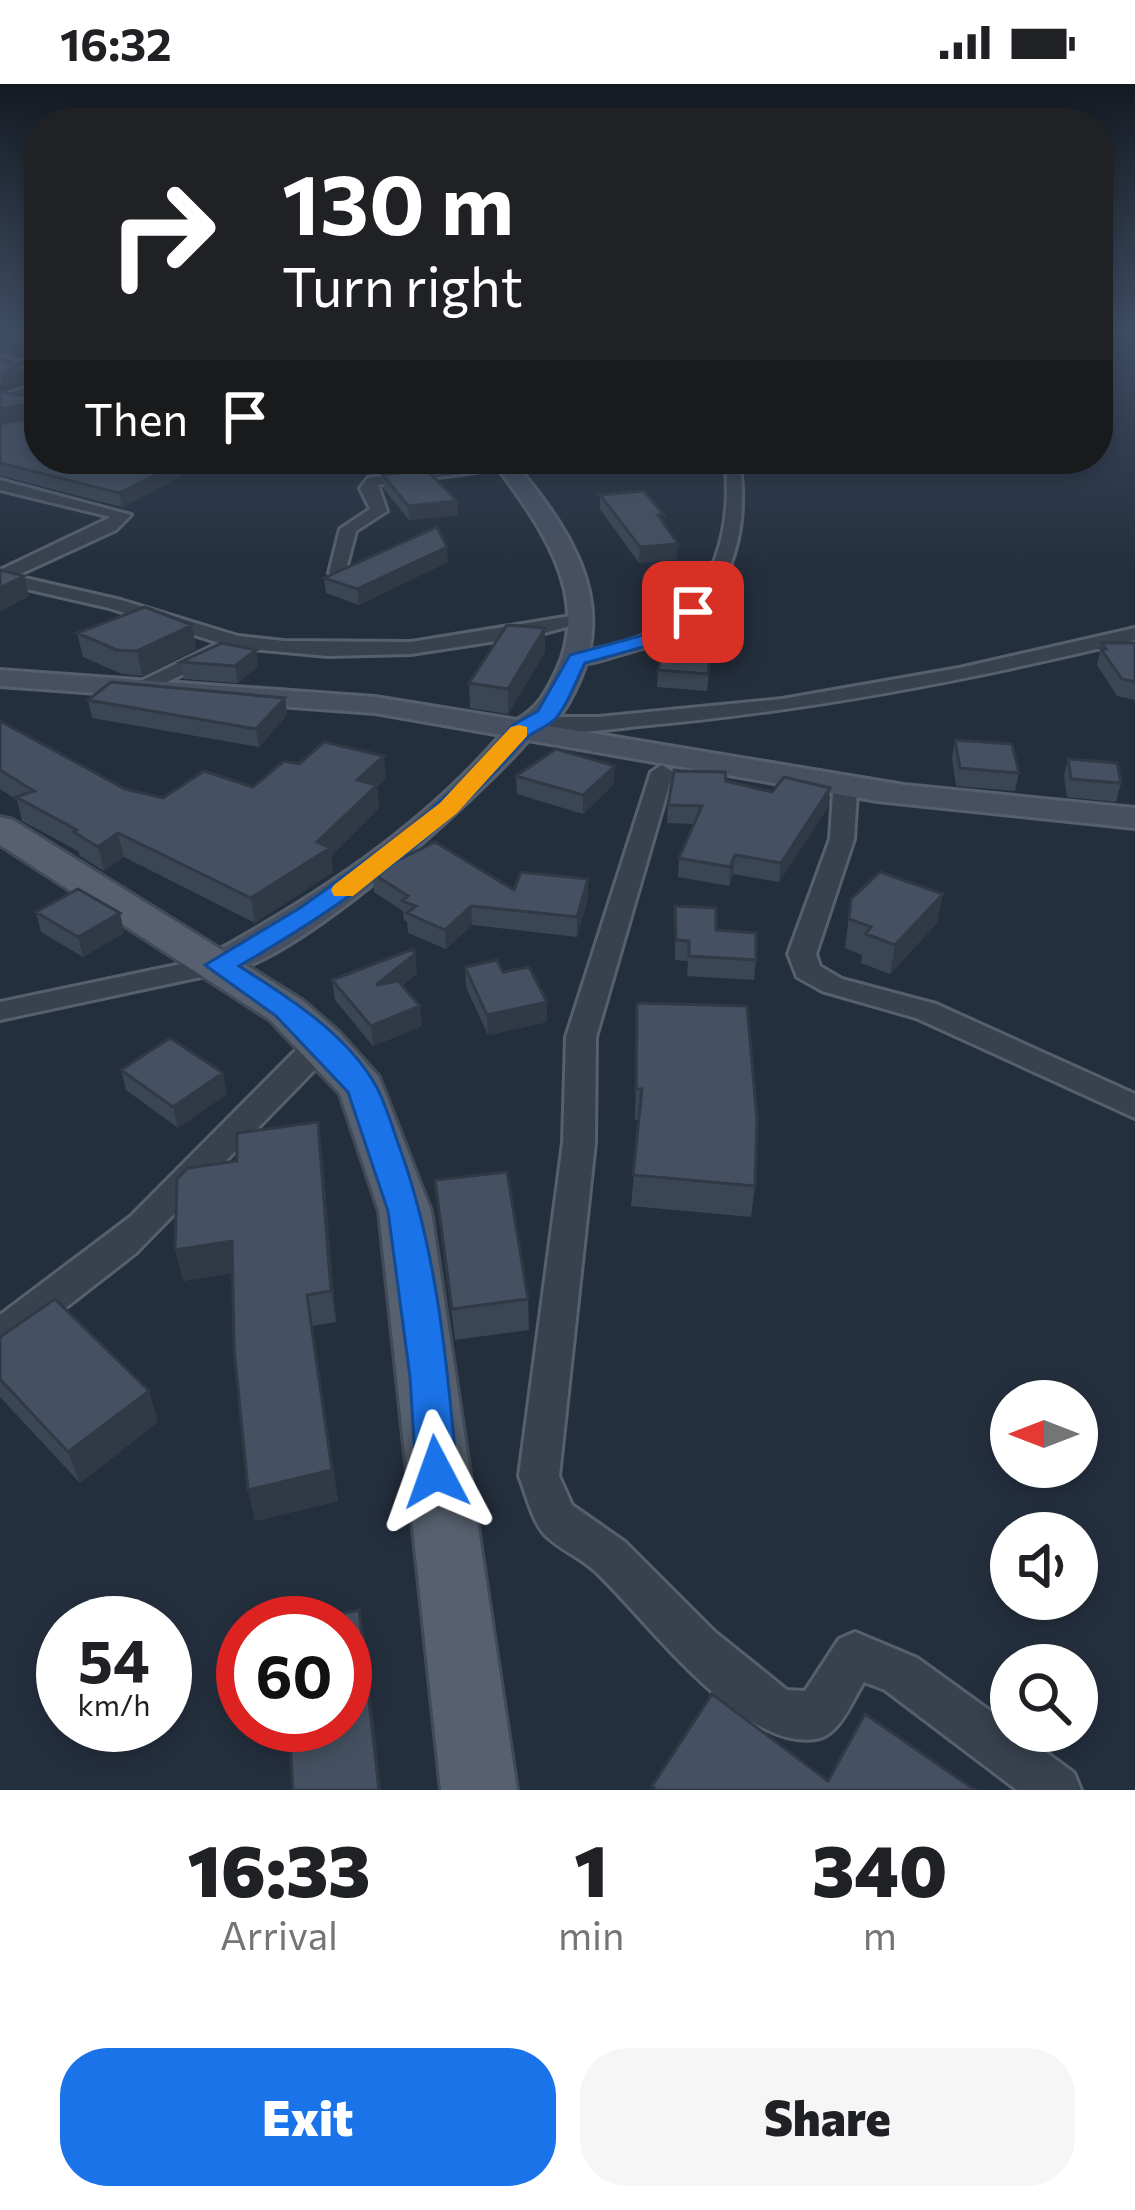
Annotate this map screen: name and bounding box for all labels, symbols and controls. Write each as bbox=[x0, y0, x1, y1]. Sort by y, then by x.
text: 16:32 bbox=[60, 15, 172, 70]
text: 130 m bbox=[282, 150, 514, 252]
icon: right bbox=[84, 156, 240, 312]
text: Turn right bbox=[282, 252, 523, 318]
icon: arrive bbox=[212, 384, 278, 450]
text: Then bbox=[84, 390, 188, 445]
pin bbox=[642, 561, 744, 663]
icon: arrive bbox=[660, 579, 726, 645]
north arrow bbox=[990, 1380, 1098, 1488]
map controls bbox=[990, 1380, 1098, 1752]
position arrow bbox=[373, 1409, 499, 1535]
button: sound bbox=[990, 1512, 1098, 1620]
speed limit sign: 60 bbox=[216, 1596, 372, 1752]
text: 54 bbox=[78, 1622, 150, 1695]
button: search bbox=[990, 1644, 1098, 1752]
text: km/h bbox=[78, 1685, 150, 1722]
text: 16:33 bbox=[188, 1824, 370, 1912]
text: 1 bbox=[574, 1824, 608, 1912]
text: 340 bbox=[812, 1824, 947, 1912]
text: Arrival bbox=[220, 1910, 338, 1958]
text: min bbox=[558, 1910, 624, 1958]
text: m bbox=[863, 1910, 897, 1958]
button: Exit bbox=[60, 2048, 556, 2186]
button: Share bbox=[580, 2048, 1075, 2186]

